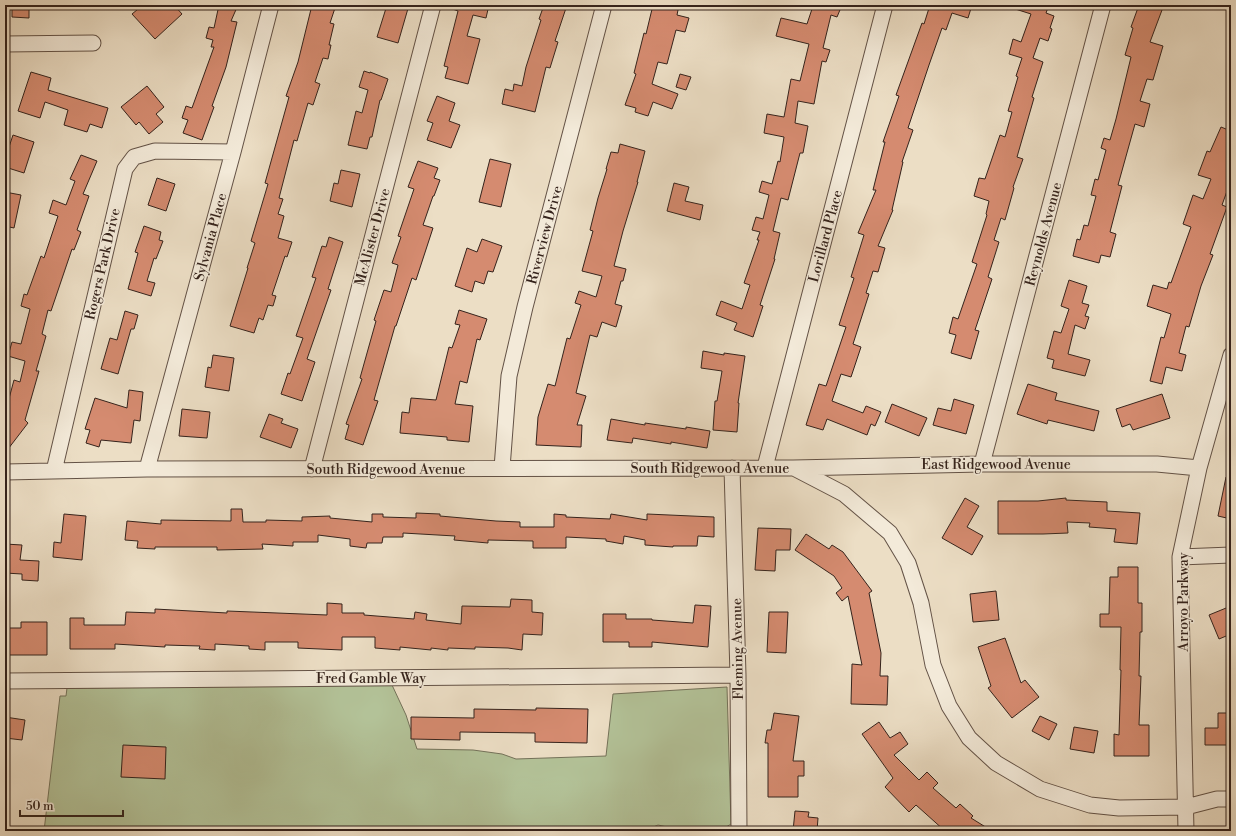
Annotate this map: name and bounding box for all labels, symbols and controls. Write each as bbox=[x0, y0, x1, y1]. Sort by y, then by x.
street label: Reynolds Avenue bbox=[1021, 180, 1066, 288]
street label: Riverview Drive bbox=[523, 184, 567, 287]
street label: McAlister Drive bbox=[351, 186, 395, 288]
street label: Lorillard Place bbox=[805, 188, 847, 285]
street label: Sylvania Place bbox=[191, 191, 231, 283]
street label: Rogers Park Drive bbox=[81, 207, 125, 322]
street label: East Ridgewood Avenue bbox=[921, 456, 1071, 474]
street label: South Ridgewood Avenue bbox=[631, 460, 789, 478]
street label: South Ridgewood Avenue bbox=[307, 461, 465, 479]
street label: Arroyo Parkway bbox=[1175, 552, 1193, 653]
street label: Fleming Avenue bbox=[728, 598, 748, 700]
street label: Fred Gamble Way bbox=[316, 670, 426, 688]
scale bar bbox=[20, 792, 123, 818]
text: 50 m bbox=[26, 799, 54, 814]

